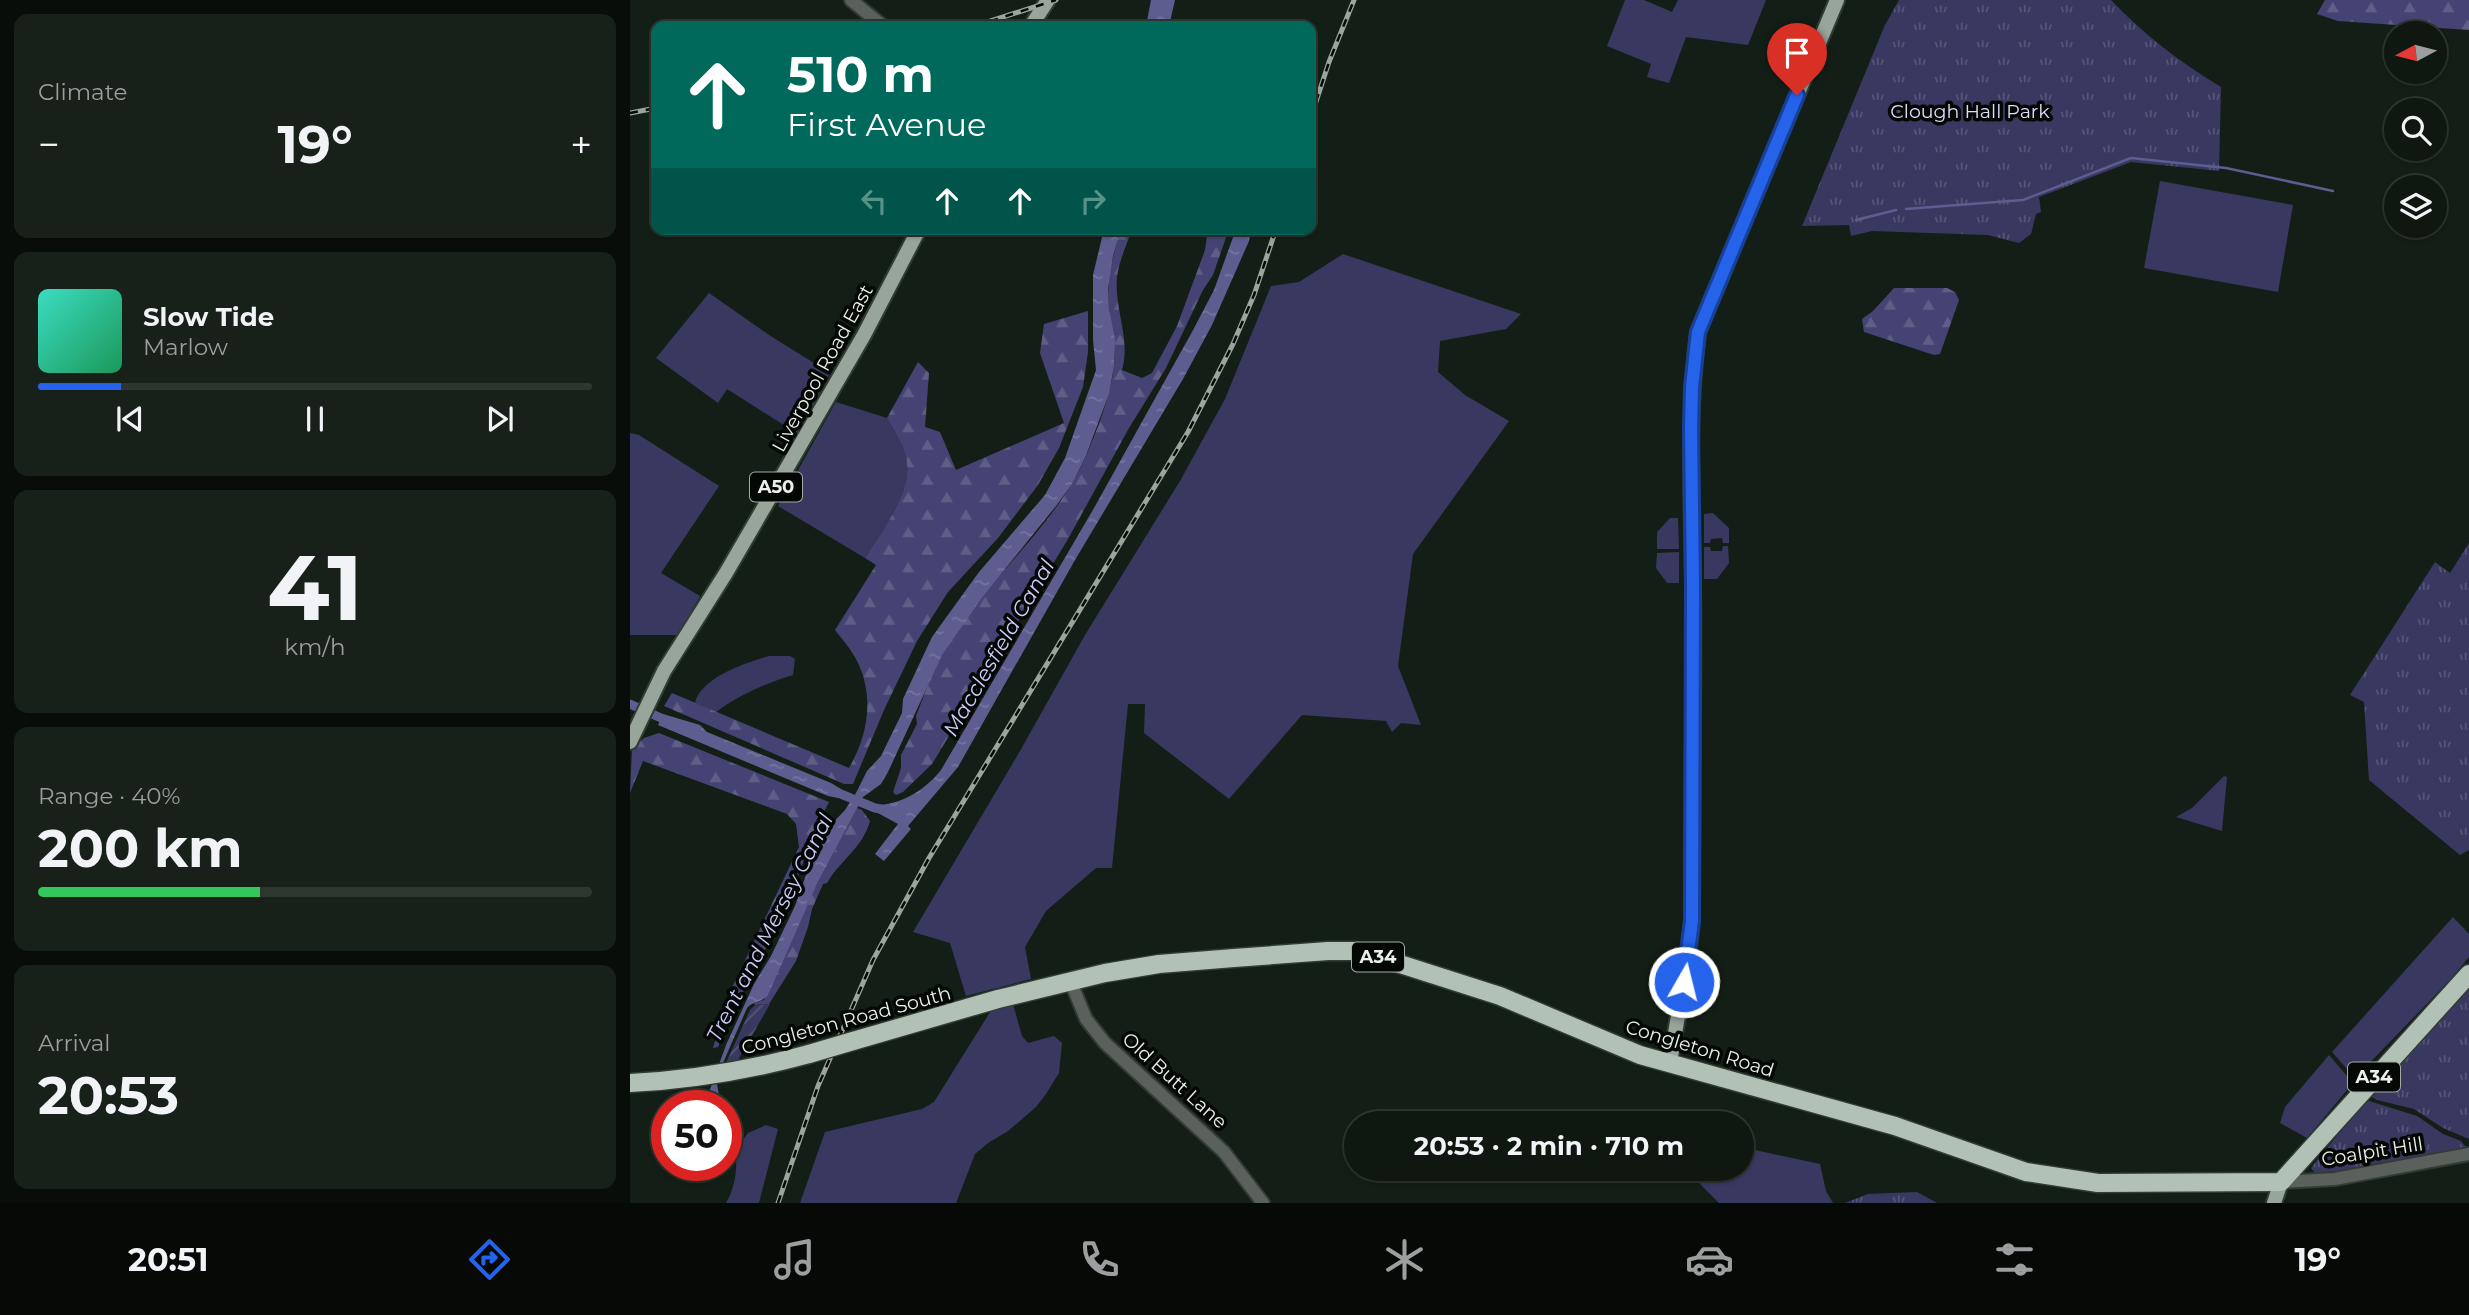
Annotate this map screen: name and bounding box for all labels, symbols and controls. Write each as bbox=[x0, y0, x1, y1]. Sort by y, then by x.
north arrow bbox=[2384, 21, 2446, 84]
map controls bbox=[2384, 21, 2447, 238]
pin bbox=[1767, 23, 1827, 95]
icon: arrive bbox=[1778, 34, 1816, 72]
text: 510 m bbox=[787, 45, 934, 104]
icon: ahead bbox=[672, 49, 763, 140]
text: Climate bbox=[38, 78, 127, 106]
button: search bbox=[2384, 98, 2447, 161]
park label: Clough Hall Park bbox=[1890, 100, 2050, 123]
text: First Avenue bbox=[787, 105, 986, 144]
text: 19° bbox=[277, 113, 353, 176]
text: − bbox=[38, 121, 60, 168]
text: + bbox=[570, 121, 592, 168]
button: layers bbox=[2384, 175, 2447, 238]
icon: left bbox=[855, 182, 893, 220]
icon: ahead bbox=[928, 182, 966, 220]
icon: ahead bbox=[1001, 182, 1039, 220]
icon: right bbox=[1074, 182, 1112, 220]
street label: Liverpool Road East bbox=[767, 280, 878, 456]
text: Slow Tide bbox=[143, 301, 274, 333]
text: Marlow bbox=[143, 333, 228, 361]
icon: previous bbox=[111, 400, 149, 438]
icon: pause bbox=[296, 400, 334, 438]
icon: next bbox=[481, 400, 519, 438]
road number: A50 bbox=[750, 472, 802, 502]
text: 41 bbox=[267, 532, 363, 643]
water label: Macclesfield Canal bbox=[938, 555, 1060, 741]
text: km/h bbox=[284, 633, 346, 661]
text: Range · 40% bbox=[38, 782, 181, 810]
water label: Trent and Mersey Canal bbox=[701, 809, 838, 1046]
text: 200 km bbox=[38, 817, 242, 880]
road number: A34 bbox=[1352, 942, 1404, 972]
position arrow bbox=[1647, 945, 1721, 1019]
street label: Congleton Road South bbox=[739, 981, 953, 1060]
street label: Congleton Road bbox=[1623, 1015, 1777, 1082]
street label: Old Butt Lane bbox=[1118, 1027, 1232, 1133]
text: Arrival bbox=[38, 1029, 111, 1057]
road number: A34 bbox=[2348, 1062, 2400, 1092]
text: 20:53 bbox=[38, 1064, 179, 1127]
speed limit sign: 50 bbox=[651, 1090, 742, 1181]
text: 20:53 · 2 min · 710 m bbox=[1414, 1130, 1684, 1162]
street label: Coalpit Hill bbox=[2320, 1132, 2425, 1171]
icon: directions bbox=[465, 1235, 514, 1284]
icon: music bbox=[770, 1235, 819, 1284]
icon: phone bbox=[1075, 1235, 1124, 1284]
icon: climate bbox=[1380, 1235, 1429, 1284]
icon: car bbox=[1685, 1235, 1734, 1284]
icon: filters bbox=[1990, 1235, 2039, 1284]
text: 20:51 bbox=[128, 1240, 209, 1279]
text: 19° bbox=[2295, 1240, 2341, 1279]

